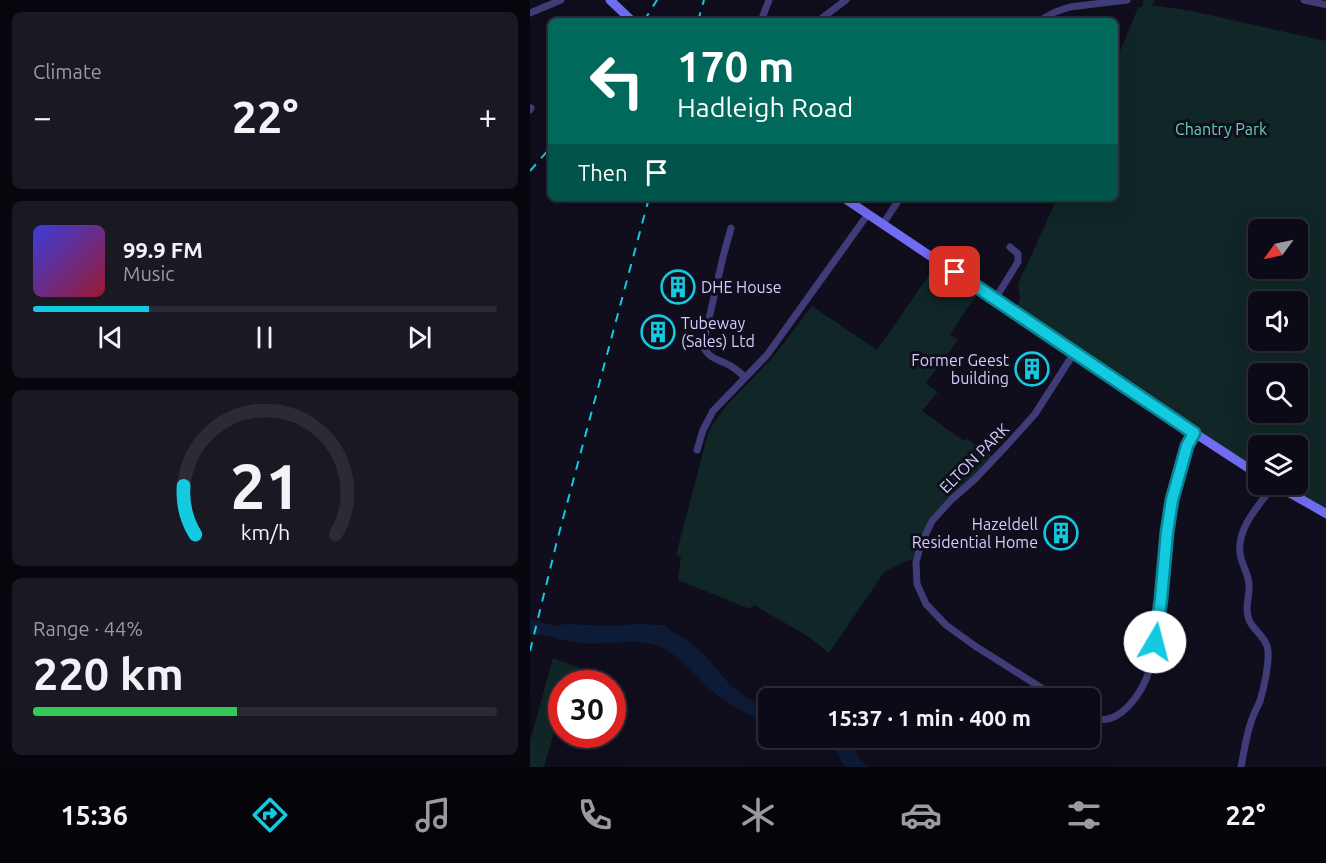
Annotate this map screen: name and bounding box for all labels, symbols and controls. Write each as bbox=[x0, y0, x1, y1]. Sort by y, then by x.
icon: left bbox=[578, 42, 656, 120]
text: 170 m bbox=[677, 43, 794, 90]
text: Climate bbox=[33, 60, 102, 83]
text: 22° bbox=[232, 91, 298, 142]
text: Hadleigh Road bbox=[677, 92, 853, 122]
text: − bbox=[33, 98, 52, 135]
text: + bbox=[478, 98, 497, 135]
park label: Chantry Park bbox=[1175, 120, 1267, 138]
icon: arrive bbox=[640, 156, 673, 189]
text: Then bbox=[578, 160, 628, 185]
north arrow bbox=[1248, 219, 1308, 279]
map controls bbox=[1248, 219, 1308, 495]
text: 99.9 FM bbox=[123, 237, 203, 262]
pin bbox=[929, 246, 980, 297]
icon: arrive bbox=[938, 255, 971, 288]
text: Music bbox=[123, 262, 175, 285]
building icon: DHE House bbox=[660, 269, 696, 305]
place label: DHE House bbox=[701, 278, 782, 296]
button: sound bbox=[1248, 291, 1308, 351]
building icon: Tubeway (Sales) Ltd bbox=[640, 314, 676, 350]
place label: Tubeway (Sales) Ltd bbox=[681, 314, 755, 351]
icon: previous bbox=[94, 321, 127, 354]
icon: pause bbox=[248, 321, 281, 354]
icon: next bbox=[403, 321, 436, 354]
place label: Former Geest building bbox=[911, 351, 1010, 387]
building icon: Former Geest building bbox=[1014, 351, 1050, 387]
button: search bbox=[1248, 363, 1308, 423]
street label: ELTON PARK bbox=[936, 419, 1013, 496]
button: layers bbox=[1248, 435, 1308, 495]
text: 21 bbox=[230, 451, 300, 521]
place label: Hazeldell Residential Home bbox=[912, 515, 1038, 551]
building icon: Hazeldell Residential Home bbox=[1043, 515, 1079, 551]
text: km/h bbox=[240, 520, 290, 544]
position arrow bbox=[1123, 610, 1187, 674]
text: Range · 44% bbox=[33, 617, 143, 640]
text: 220 km bbox=[33, 648, 184, 699]
speed limit sign: 30 bbox=[548, 670, 626, 748]
text: 15:37 · 1 min · 400 m bbox=[827, 705, 1031, 730]
icon: directions bbox=[249, 794, 291, 836]
icon: music bbox=[412, 794, 454, 836]
icon: phone bbox=[574, 794, 616, 836]
icon: climate bbox=[737, 794, 779, 836]
icon: car bbox=[900, 794, 942, 836]
icon: filters bbox=[1063, 794, 1105, 836]
text: 15:36 bbox=[60, 800, 128, 830]
text: 22° bbox=[1226, 800, 1266, 830]

